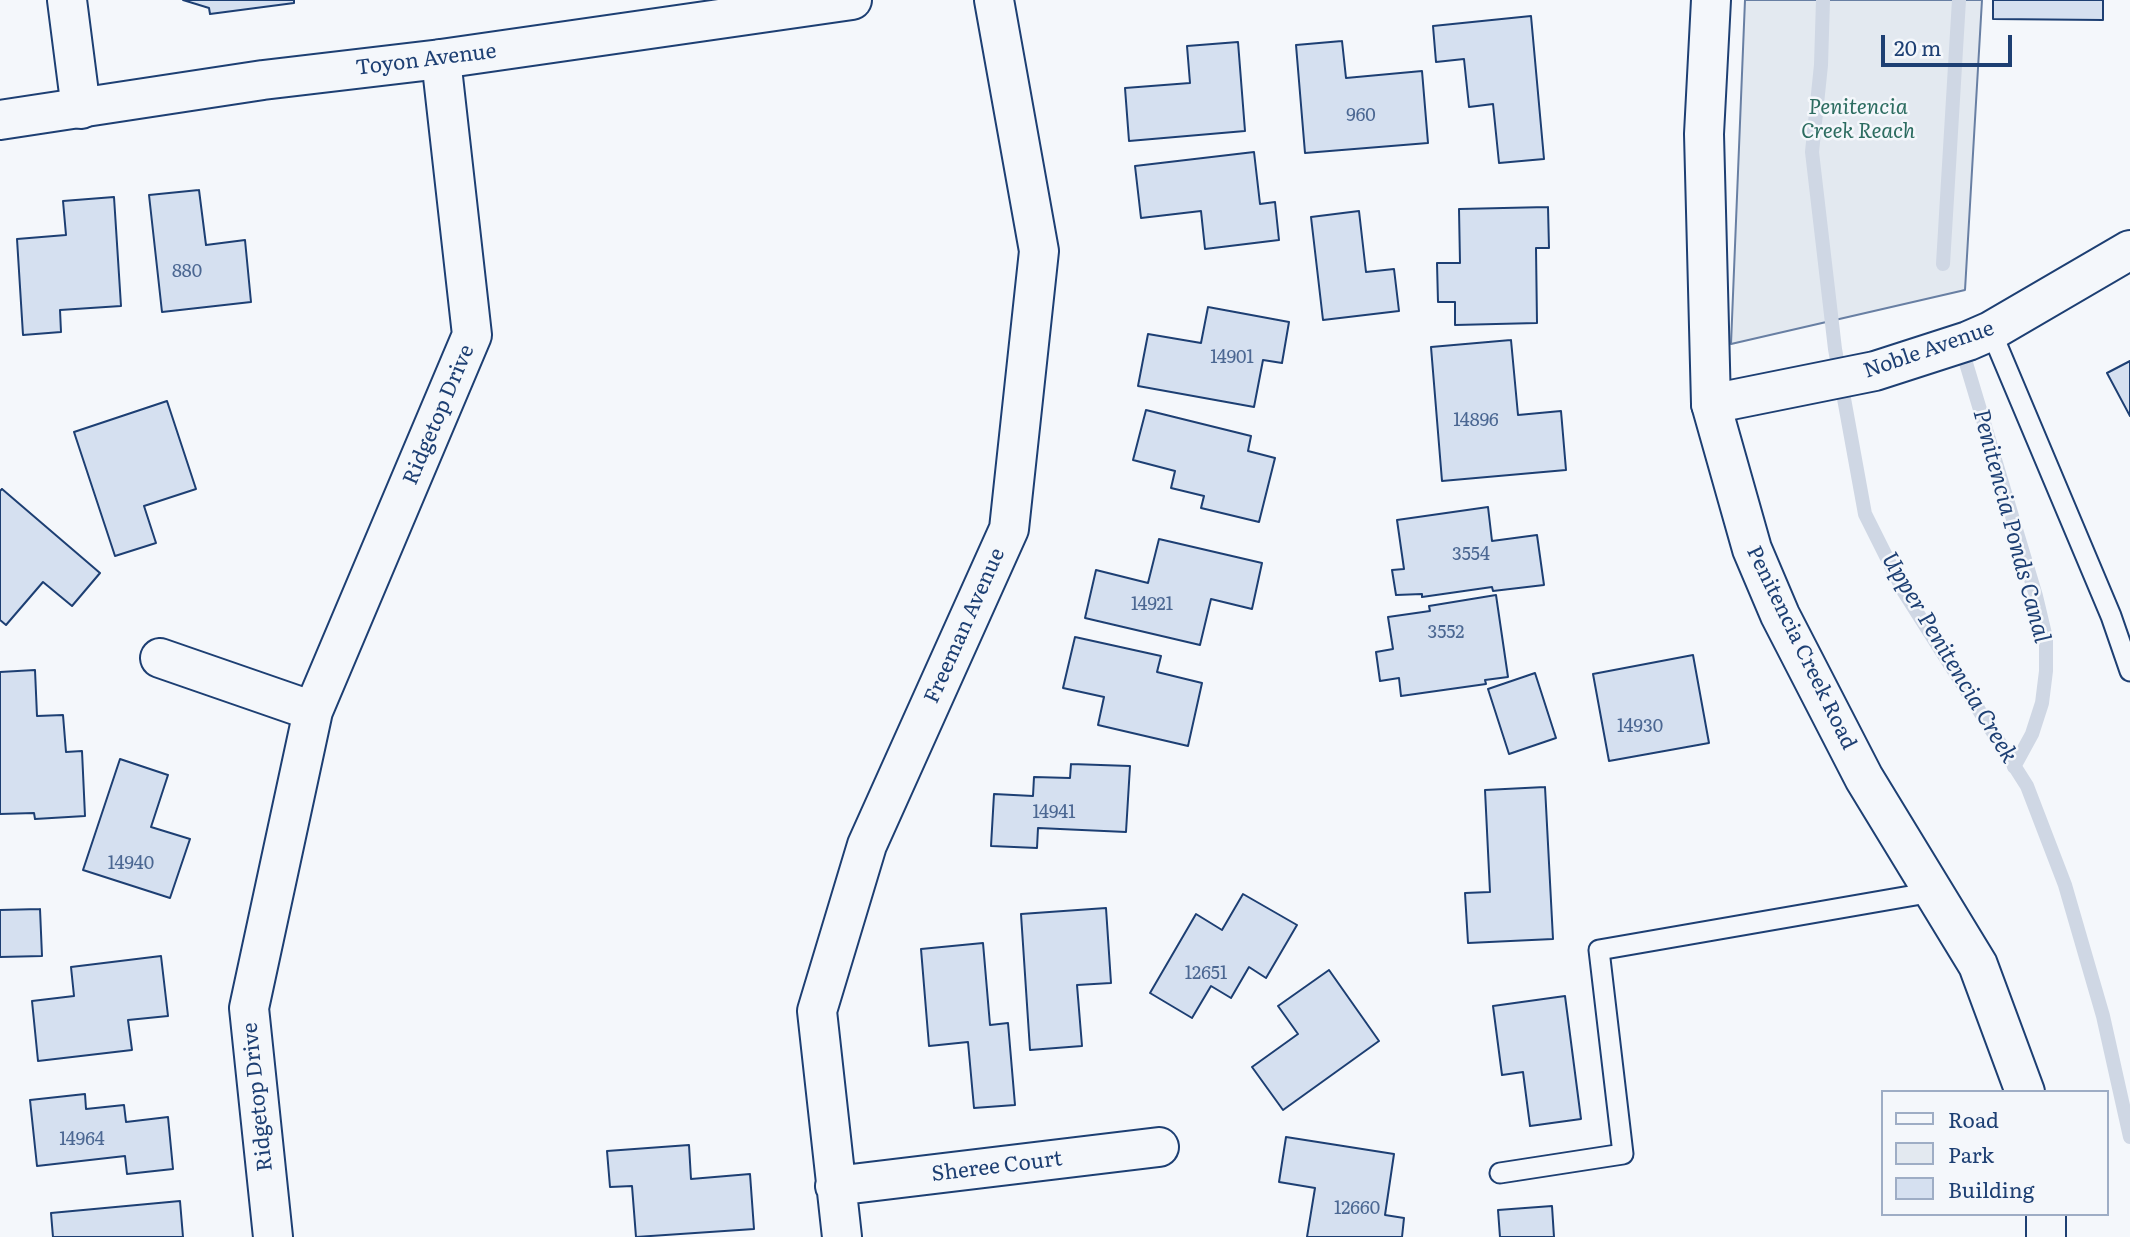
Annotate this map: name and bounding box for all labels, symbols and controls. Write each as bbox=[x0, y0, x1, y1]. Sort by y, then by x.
scale bar bbox=[1885, 21, 2016, 65]
text: 20 m bbox=[1894, 31, 1941, 62]
street label: Toyon Avenue bbox=[354, 39, 498, 81]
park label: Penitencia Creek Reach bbox=[1801, 95, 1915, 145]
house number: 960 bbox=[1346, 105, 1376, 127]
house number: 880 bbox=[172, 261, 202, 283]
street label: Noble Avenue bbox=[1860, 316, 1998, 384]
street label: Ridgetop Drive bbox=[398, 341, 480, 489]
house number: 14901 bbox=[1210, 347, 1254, 369]
water label: Penitencia Ponds Canal bbox=[1966, 406, 2056, 646]
house number: 14896 bbox=[1453, 410, 1499, 432]
street label: Penitencia Creek Road bbox=[1741, 542, 1861, 754]
house number: 3554 bbox=[1452, 544, 1490, 566]
street label: Freeman Avenue bbox=[920, 545, 1010, 707]
water label: Upper Penitencia Creek bbox=[1875, 548, 2023, 768]
house number: 14921 bbox=[1131, 594, 1173, 616]
house number: 3552 bbox=[1428, 622, 1464, 644]
house number: 14930 bbox=[1617, 716, 1663, 738]
house number: 14941 bbox=[1032, 802, 1076, 824]
house number: 14940 bbox=[108, 853, 154, 875]
house number: 12651 bbox=[1185, 963, 1227, 985]
street label: Ridgetop Drive bbox=[238, 1021, 278, 1173]
legend bbox=[1882, 1090, 2109, 1216]
text: Road bbox=[1948, 1103, 1999, 1134]
house number: 14964 bbox=[59, 1129, 105, 1151]
text: Park bbox=[1948, 1138, 1994, 1169]
street label: Sheree Court bbox=[930, 1146, 1064, 1188]
text: Building bbox=[1948, 1173, 2034, 1204]
house number: 12660 bbox=[1334, 1198, 1380, 1220]

